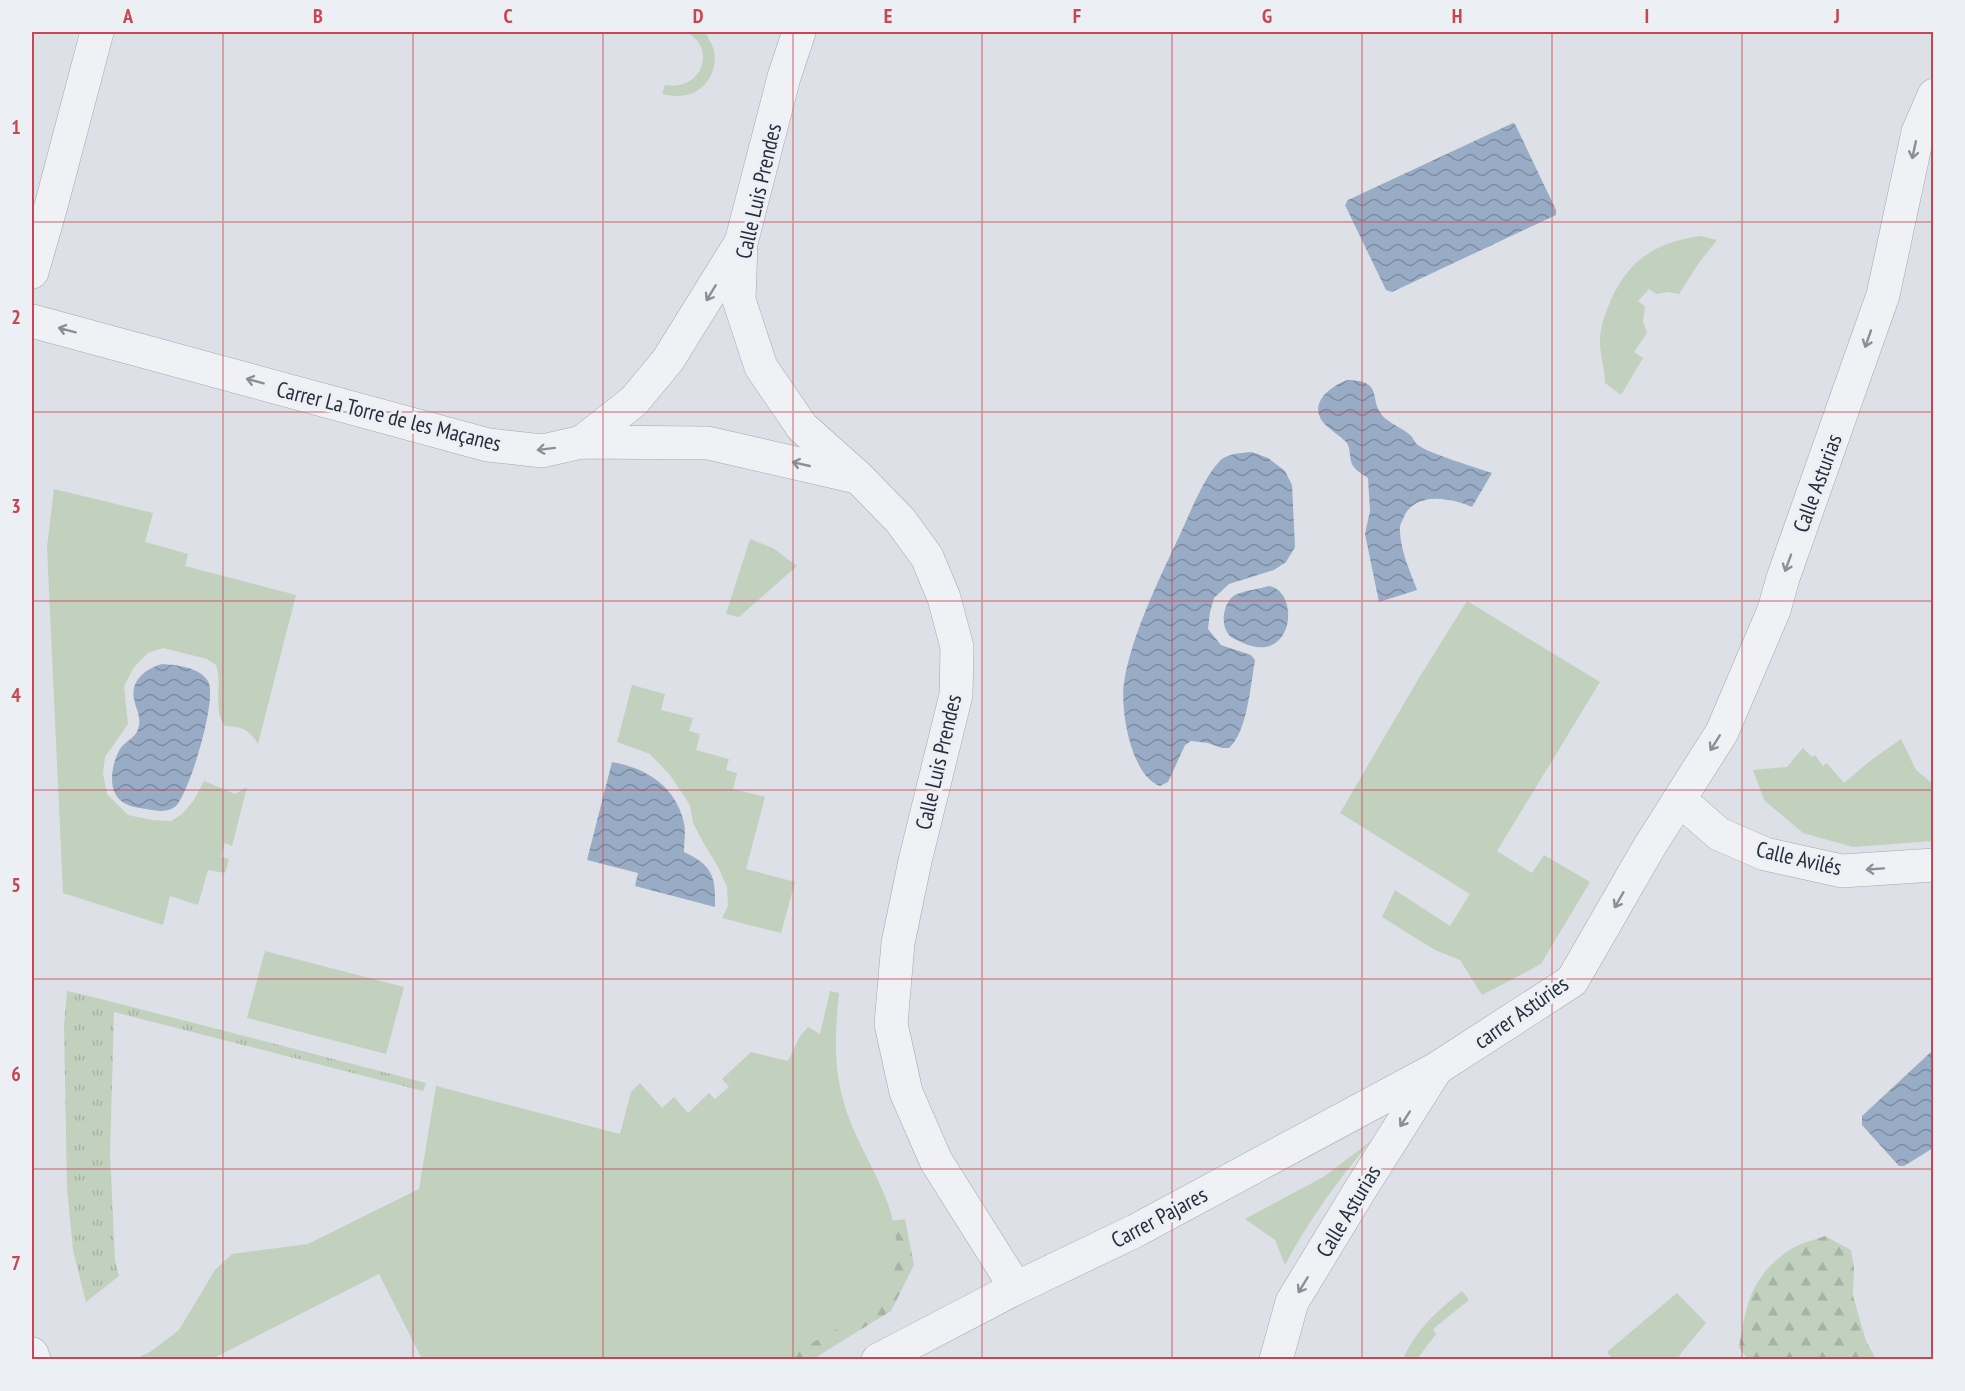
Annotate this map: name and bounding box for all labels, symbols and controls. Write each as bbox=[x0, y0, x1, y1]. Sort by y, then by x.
text: A bbox=[122, 3, 134, 29]
text: B bbox=[313, 3, 323, 29]
text: C bbox=[503, 3, 513, 29]
text: D bbox=[693, 3, 704, 29]
text: E bbox=[884, 3, 892, 29]
text: F bbox=[1073, 3, 1081, 29]
text: G bbox=[1262, 3, 1272, 29]
text: H bbox=[1452, 3, 1462, 29]
text: I bbox=[1645, 3, 1649, 29]
text: J bbox=[1833, 3, 1840, 29]
text: 1 bbox=[11, 114, 21, 140]
street label: Calle Luis Prendes bbox=[729, 121, 787, 261]
one-way arrow bbox=[1908, 141, 1920, 160]
one-way arrow bbox=[705, 284, 717, 301]
text: 2 bbox=[11, 304, 21, 330]
one-way arrow bbox=[58, 324, 77, 336]
one-way arrow bbox=[1861, 329, 1872, 348]
one-way arrow bbox=[246, 375, 265, 387]
street label: Carrer La Torre de les Maçanes bbox=[274, 375, 504, 457]
street label: Calle Asturias bbox=[1786, 430, 1848, 536]
one-way arrow bbox=[537, 444, 556, 455]
one-way arrow bbox=[791, 458, 810, 470]
text: 3 bbox=[11, 493, 21, 519]
one-way arrow bbox=[1782, 553, 1793, 572]
text: 4 bbox=[11, 682, 21, 708]
street label: Calle Luis Prendes bbox=[909, 692, 967, 832]
one-way arrow bbox=[1709, 734, 1721, 751]
street label: Calle Avilés bbox=[1754, 835, 1844, 881]
one-way arrow bbox=[1866, 864, 1886, 875]
text: 5 bbox=[11, 872, 21, 898]
one-way arrow bbox=[1612, 891, 1624, 908]
street label: carrer Astúries bbox=[1468, 969, 1574, 1055]
text: 6 bbox=[11, 1061, 21, 1087]
one-way arrow bbox=[1398, 1110, 1410, 1127]
street label: Calle Asturias bbox=[1310, 1160, 1386, 1262]
street label: Carrer Pajares bbox=[1106, 1180, 1212, 1254]
text: 7 bbox=[11, 1250, 21, 1276]
one-way arrow bbox=[1296, 1276, 1308, 1293]

